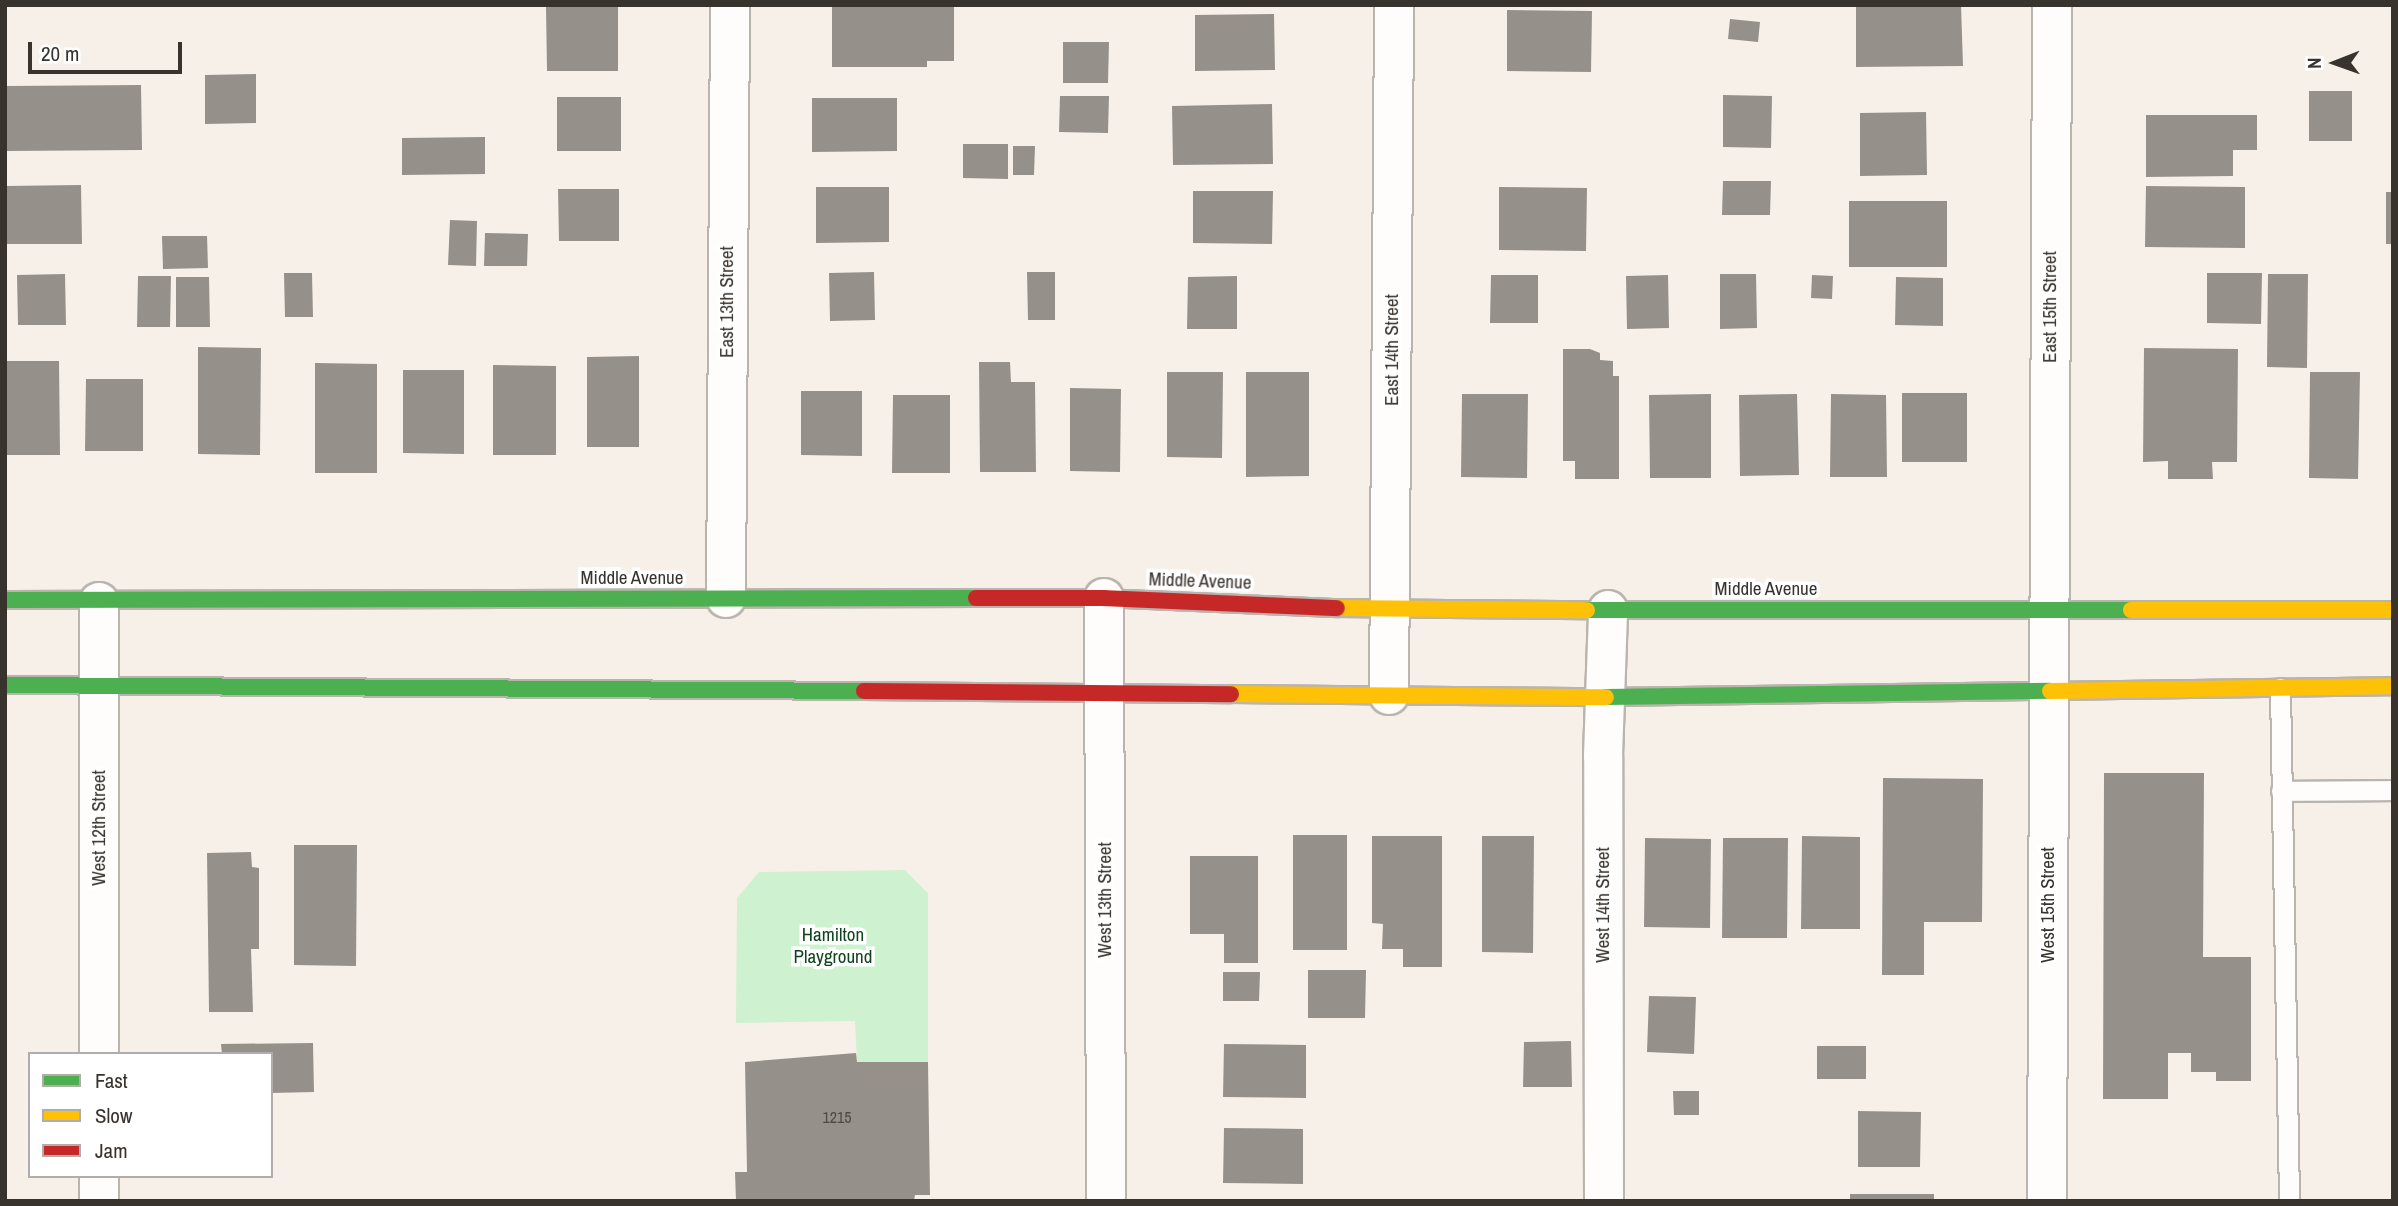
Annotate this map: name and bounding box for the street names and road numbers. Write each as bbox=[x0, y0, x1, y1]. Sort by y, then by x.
street label: East 13th Street bbox=[716, 246, 738, 358]
street label: East 15th Street bbox=[2039, 251, 2061, 363]
street label: East 14th Street bbox=[1381, 294, 1403, 406]
street label: Middle Avenue bbox=[580, 567, 684, 589]
street label: Middle Avenue bbox=[1148, 568, 1252, 594]
street label: Middle Avenue bbox=[1714, 578, 1818, 600]
street label: West 12th Street bbox=[88, 770, 110, 886]
street label: West 13th Street bbox=[1094, 842, 1116, 958]
street label: West 14th Street bbox=[1592, 847, 1614, 963]
street label: West 15th Street bbox=[2037, 847, 2059, 963]

